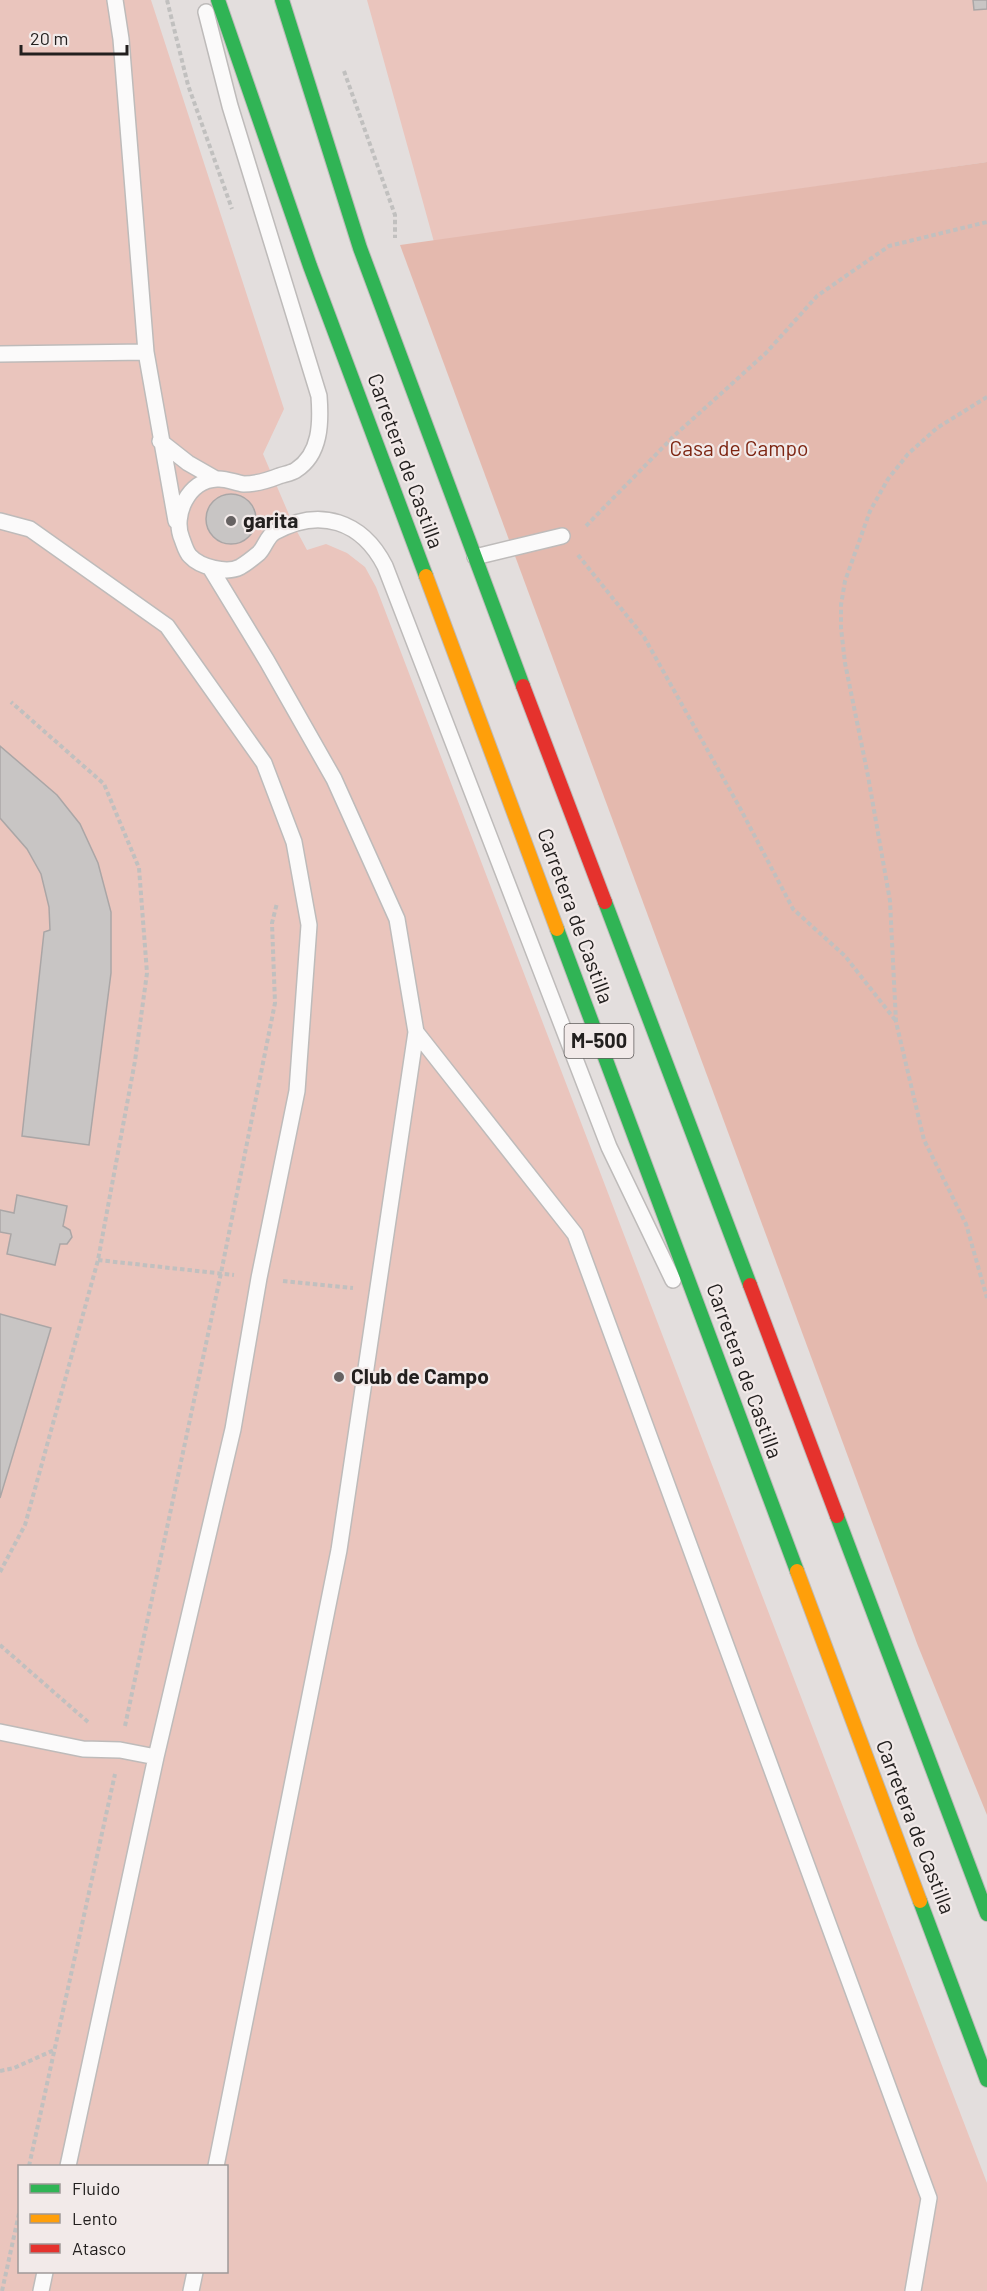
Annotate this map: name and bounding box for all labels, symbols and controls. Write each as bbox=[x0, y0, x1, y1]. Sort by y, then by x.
scale bar bbox=[21, 18, 128, 56]
text: 20 m bbox=[30, 27, 68, 49]
street label: Carretera de Castilla bbox=[363, 370, 450, 551]
park label: Casa de Campo bbox=[670, 435, 808, 460]
place label: garita bbox=[243, 507, 298, 532]
marker: garita bbox=[224, 514, 238, 528]
street label: Carretera de Castilla bbox=[533, 825, 620, 1006]
road number: M-500 bbox=[564, 1024, 634, 1058]
street label: Carretera de Castilla bbox=[702, 1280, 789, 1461]
place label: Club de Campo bbox=[351, 1363, 489, 1388]
marker: Club de Campo bbox=[332, 1370, 346, 1384]
street label: Carretera de Castilla bbox=[872, 1736, 961, 1917]
legend bbox=[18, 2165, 228, 2273]
text: Fluido bbox=[72, 2177, 120, 2199]
text: Lento bbox=[72, 2207, 118, 2229]
text: Atasco bbox=[72, 2237, 126, 2259]

